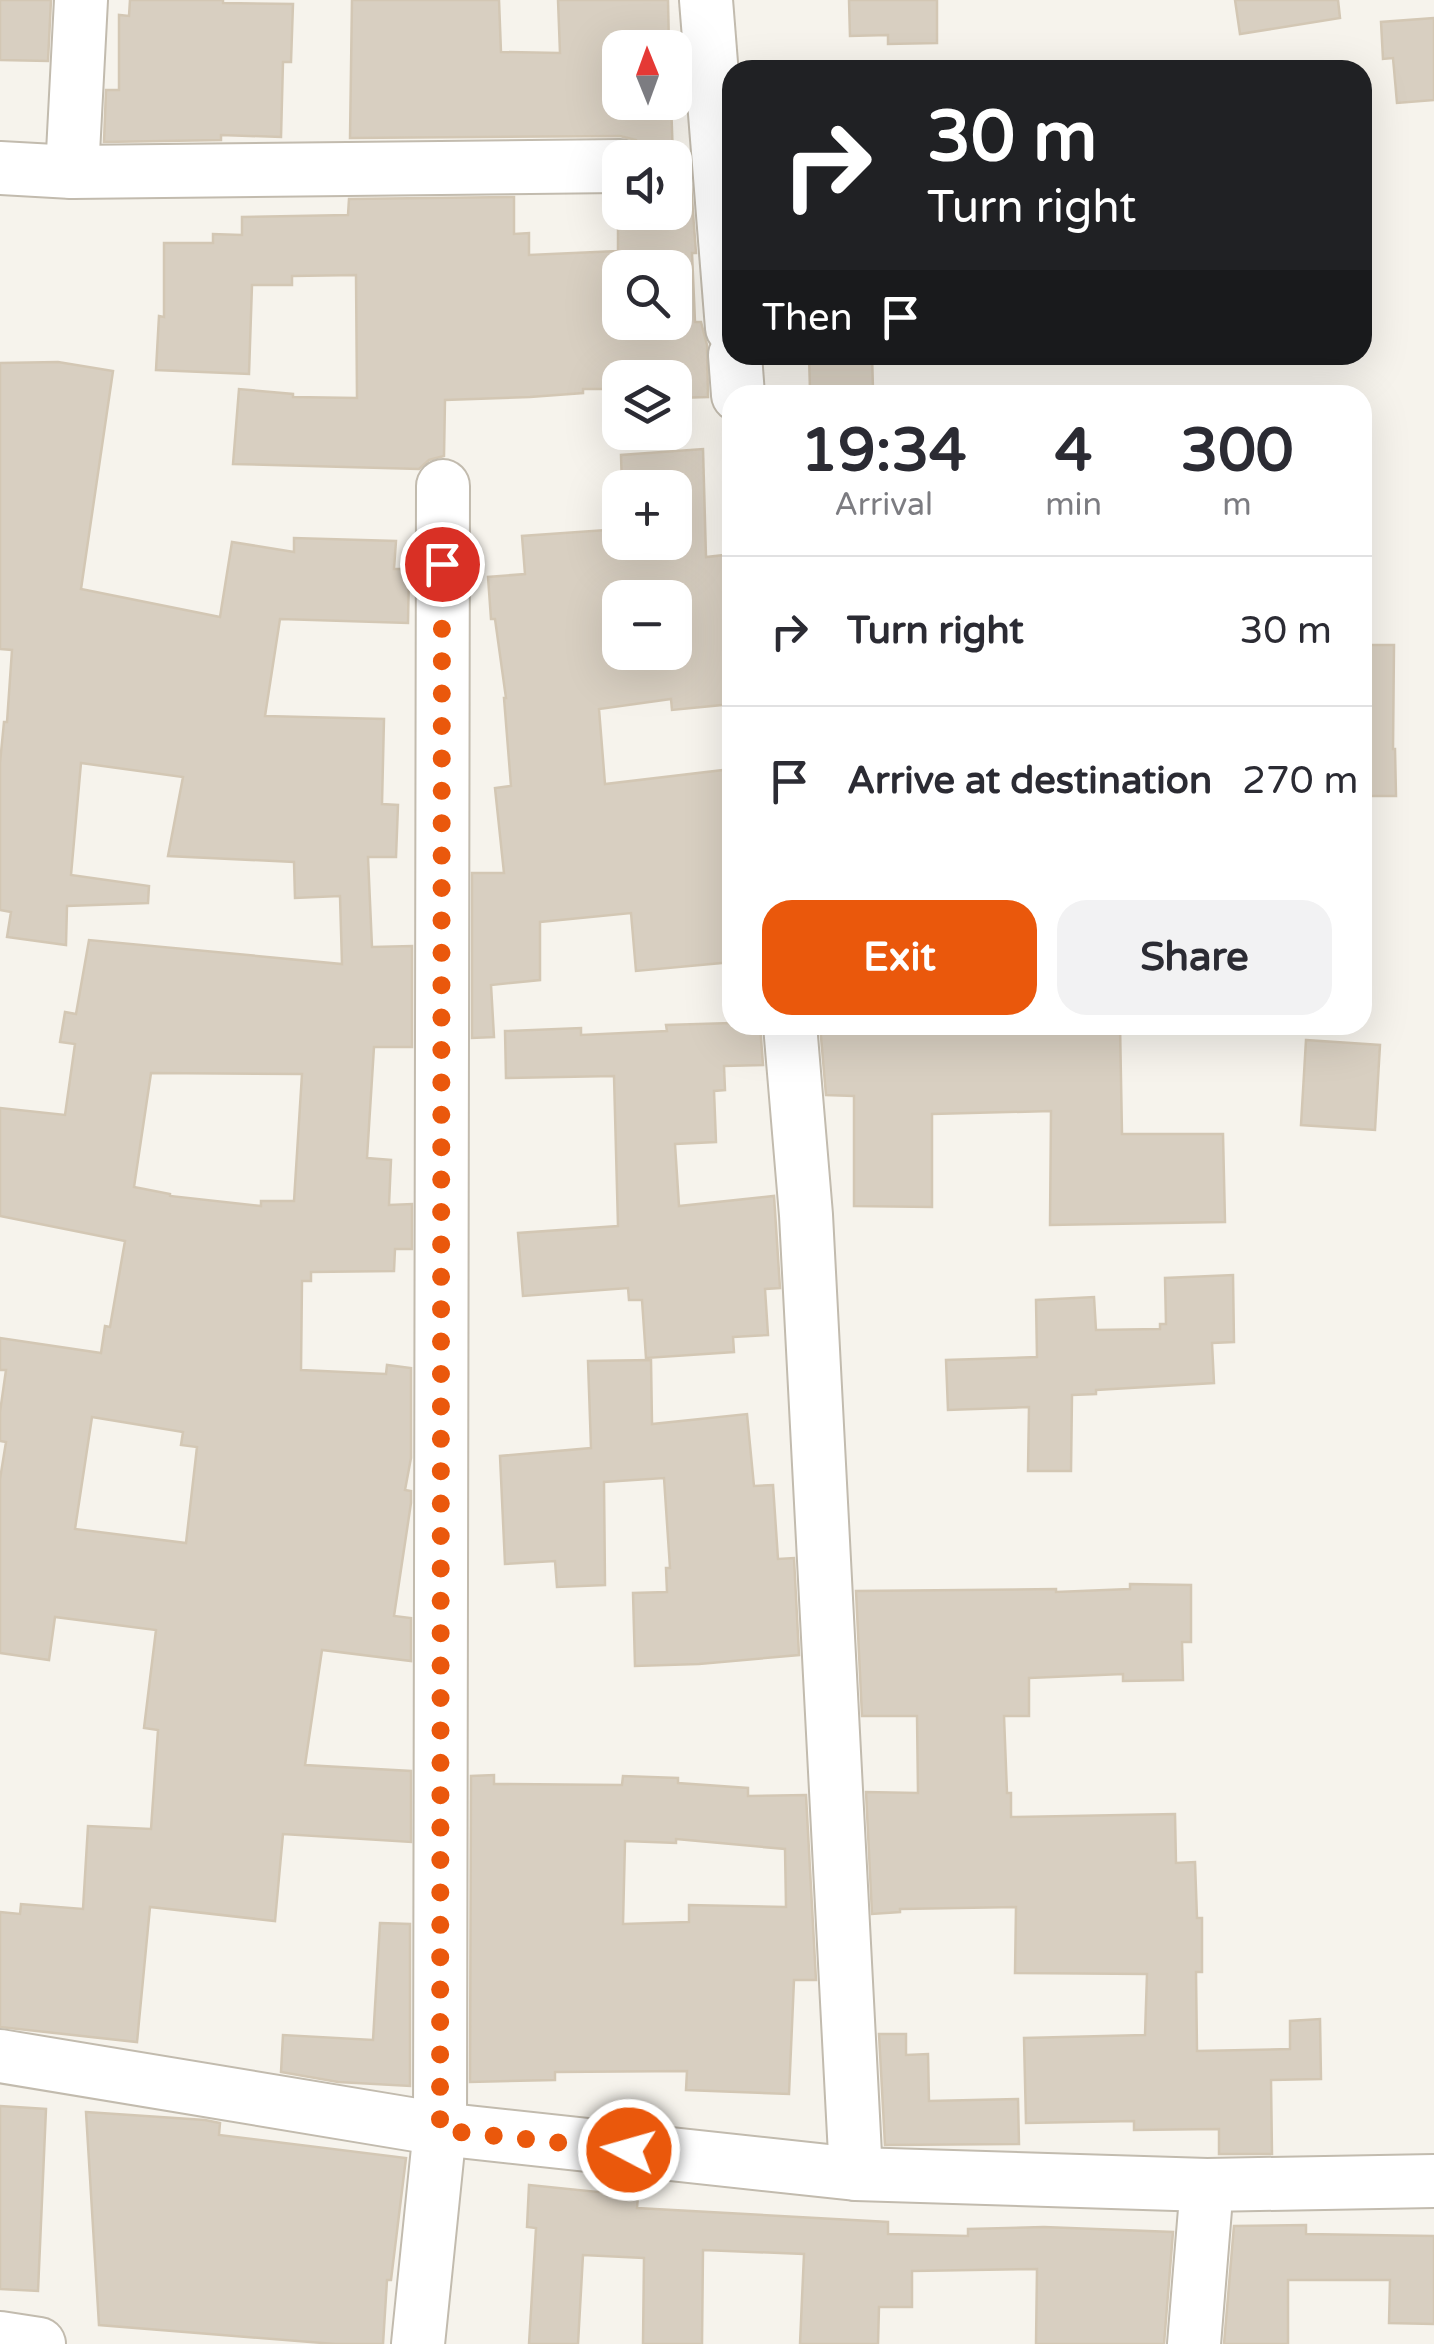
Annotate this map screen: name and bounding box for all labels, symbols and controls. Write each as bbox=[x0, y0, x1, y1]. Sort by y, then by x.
north arrow bbox=[602, 30, 692, 120]
map controls bbox=[602, 30, 692, 670]
text: 30 m bbox=[927, 96, 1097, 180]
icon: right bbox=[762, 100, 892, 230]
button: sound bbox=[602, 140, 692, 230]
text: Turn right bbox=[927, 181, 1136, 235]
button: search bbox=[602, 250, 692, 340]
icon: arrive bbox=[873, 290, 928, 345]
text: Then bbox=[762, 295, 853, 341]
button: layers bbox=[602, 360, 692, 450]
text: 19:34 bbox=[800, 415, 967, 487]
text: 4 bbox=[1055, 415, 1092, 487]
text: 300 bbox=[1180, 415, 1294, 487]
button: + bbox=[602, 470, 692, 560]
text: Arrival bbox=[834, 486, 933, 524]
text: min bbox=[1045, 486, 1102, 524]
text: m bbox=[1222, 486, 1252, 524]
pin bbox=[400, 522, 485, 607]
icon: arrive bbox=[415, 537, 470, 592]
button: − bbox=[602, 580, 692, 670]
icon: right bbox=[762, 604, 817, 659]
text: Turn right bbox=[847, 608, 1024, 654]
text: 30 m bbox=[1240, 608, 1332, 654]
icon: arrive bbox=[762, 754, 817, 809]
text: Arrive at destination bbox=[847, 758, 1212, 804]
text: 270 m bbox=[1242, 758, 1358, 804]
button: Exit bbox=[762, 900, 1037, 1015]
button: Share bbox=[1057, 900, 1332, 1015]
position arrow bbox=[577, 2098, 681, 2202]

